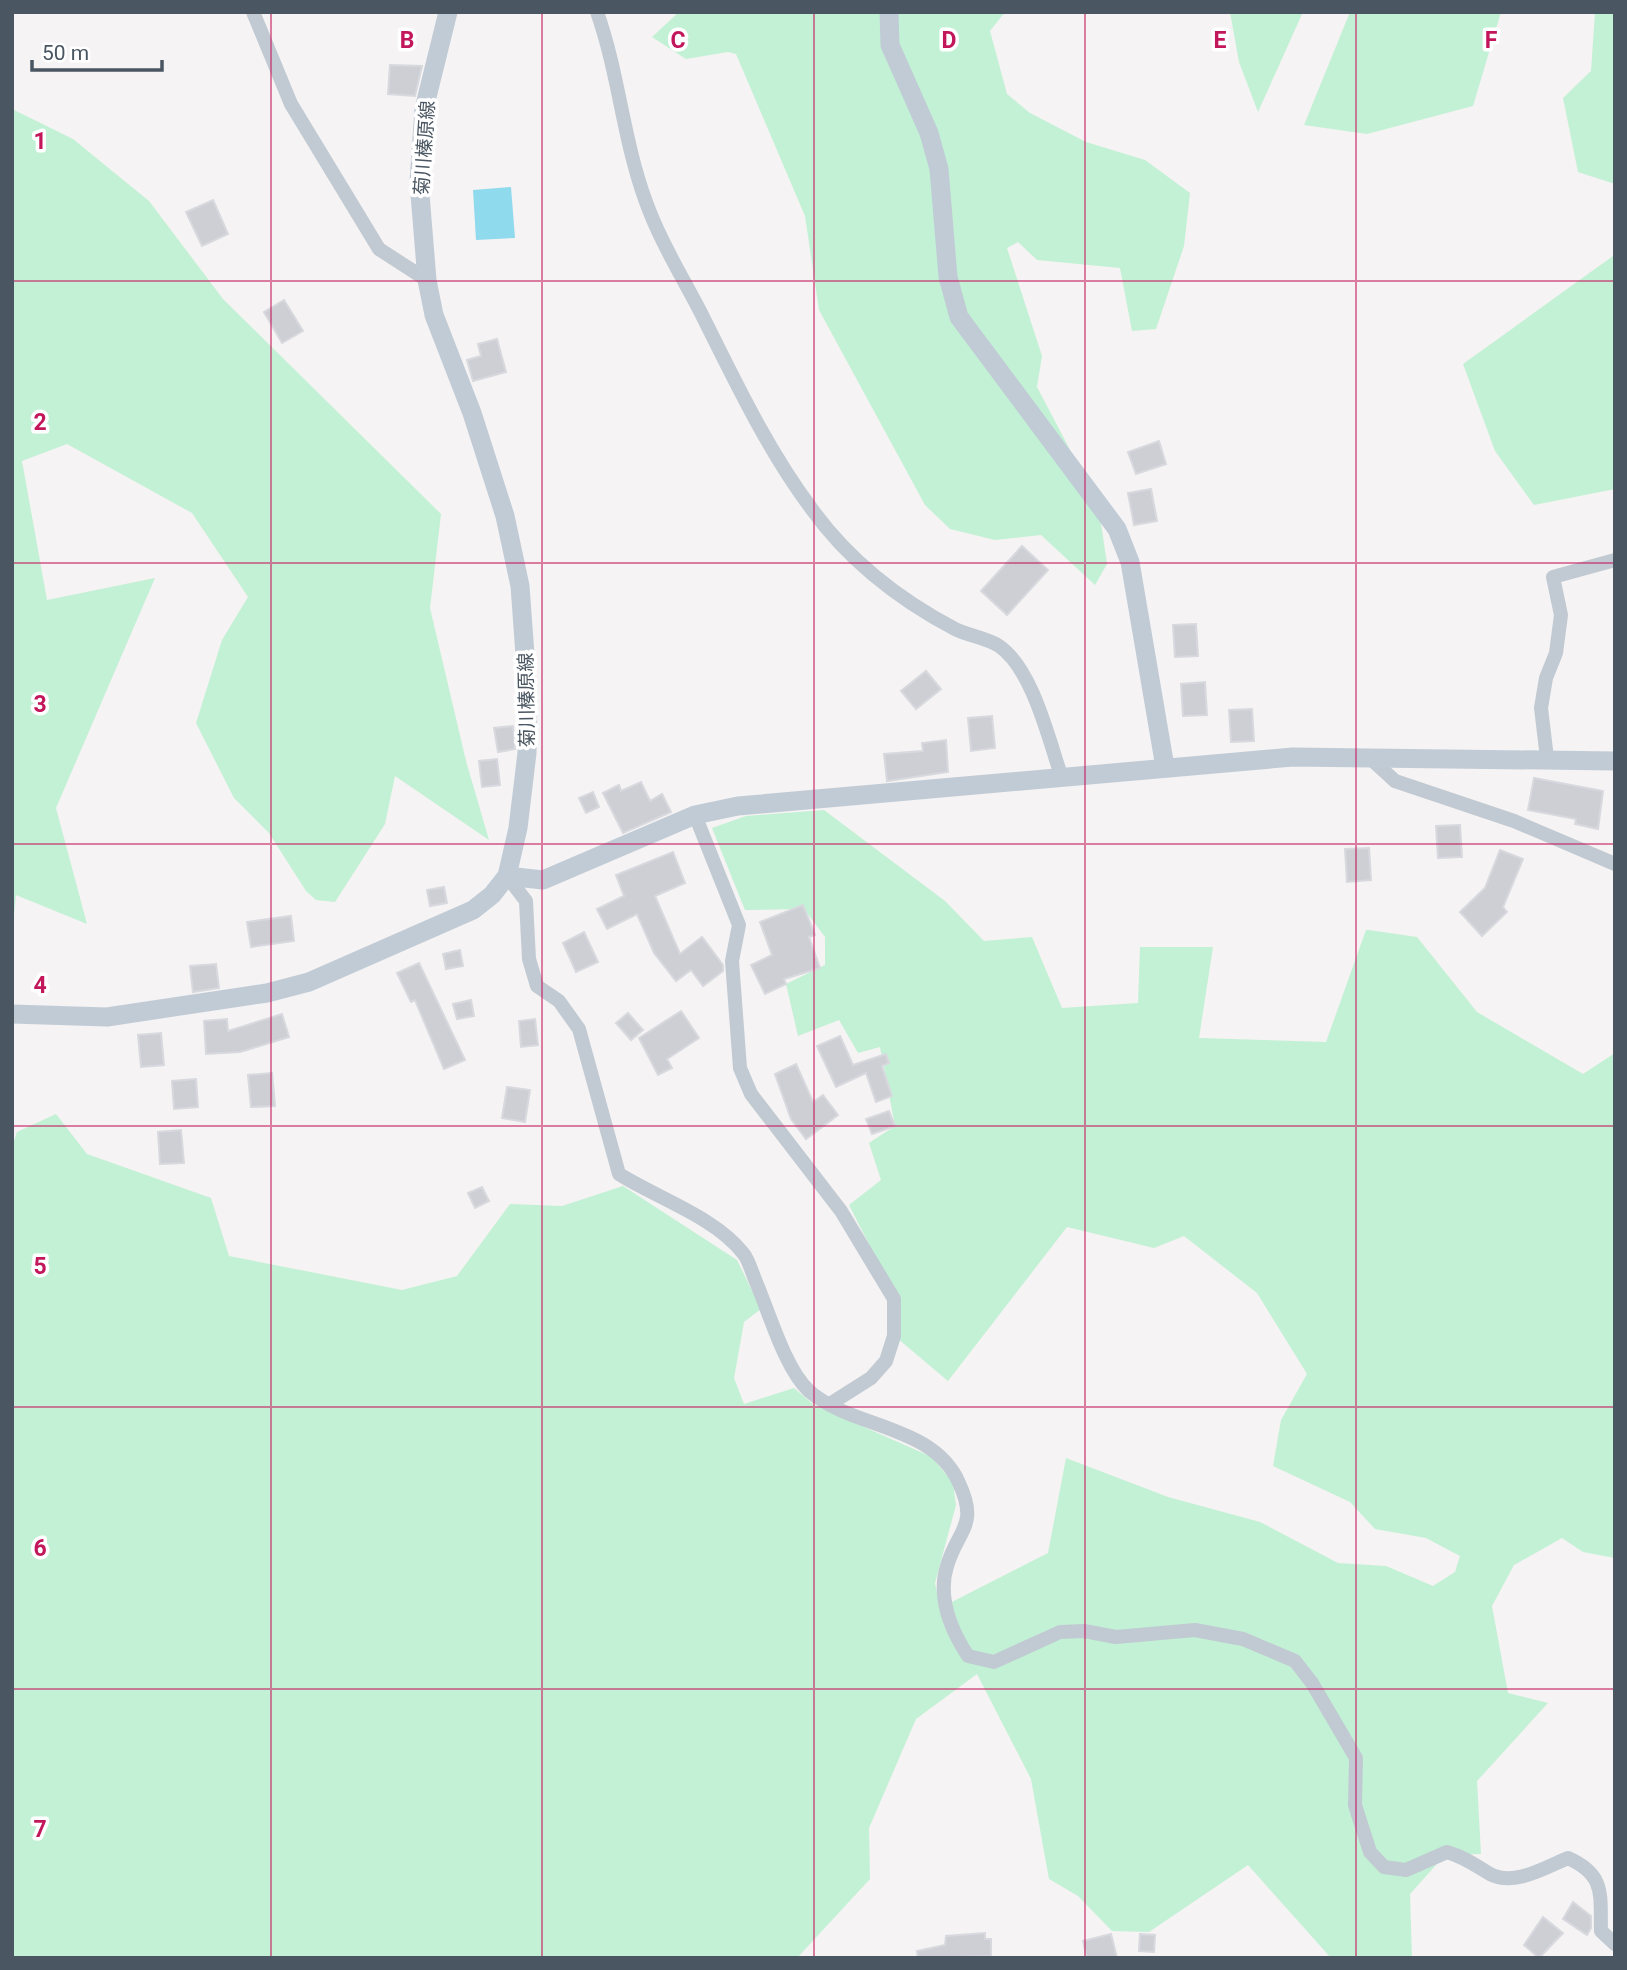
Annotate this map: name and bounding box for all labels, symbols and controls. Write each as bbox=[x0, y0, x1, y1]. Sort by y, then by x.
text: B bbox=[400, 27, 414, 54]
text: C bbox=[670, 27, 686, 54]
text: D bbox=[942, 27, 956, 54]
text: E bbox=[1214, 27, 1227, 54]
text: F bbox=[1485, 27, 1498, 54]
scale bar bbox=[32, 28, 161, 72]
text: 50 m bbox=[42, 41, 89, 65]
street label: 菊川榛原線 bbox=[410, 100, 439, 196]
text: 1 bbox=[33, 128, 47, 155]
text: 2 bbox=[33, 409, 47, 436]
street label: 菊川榛原線 bbox=[514, 652, 539, 748]
text: 3 bbox=[33, 691, 47, 718]
text: 4 bbox=[33, 972, 47, 999]
text: 5 bbox=[33, 1253, 47, 1280]
text: 6 bbox=[33, 1535, 47, 1562]
text: 7 bbox=[33, 1816, 47, 1843]

